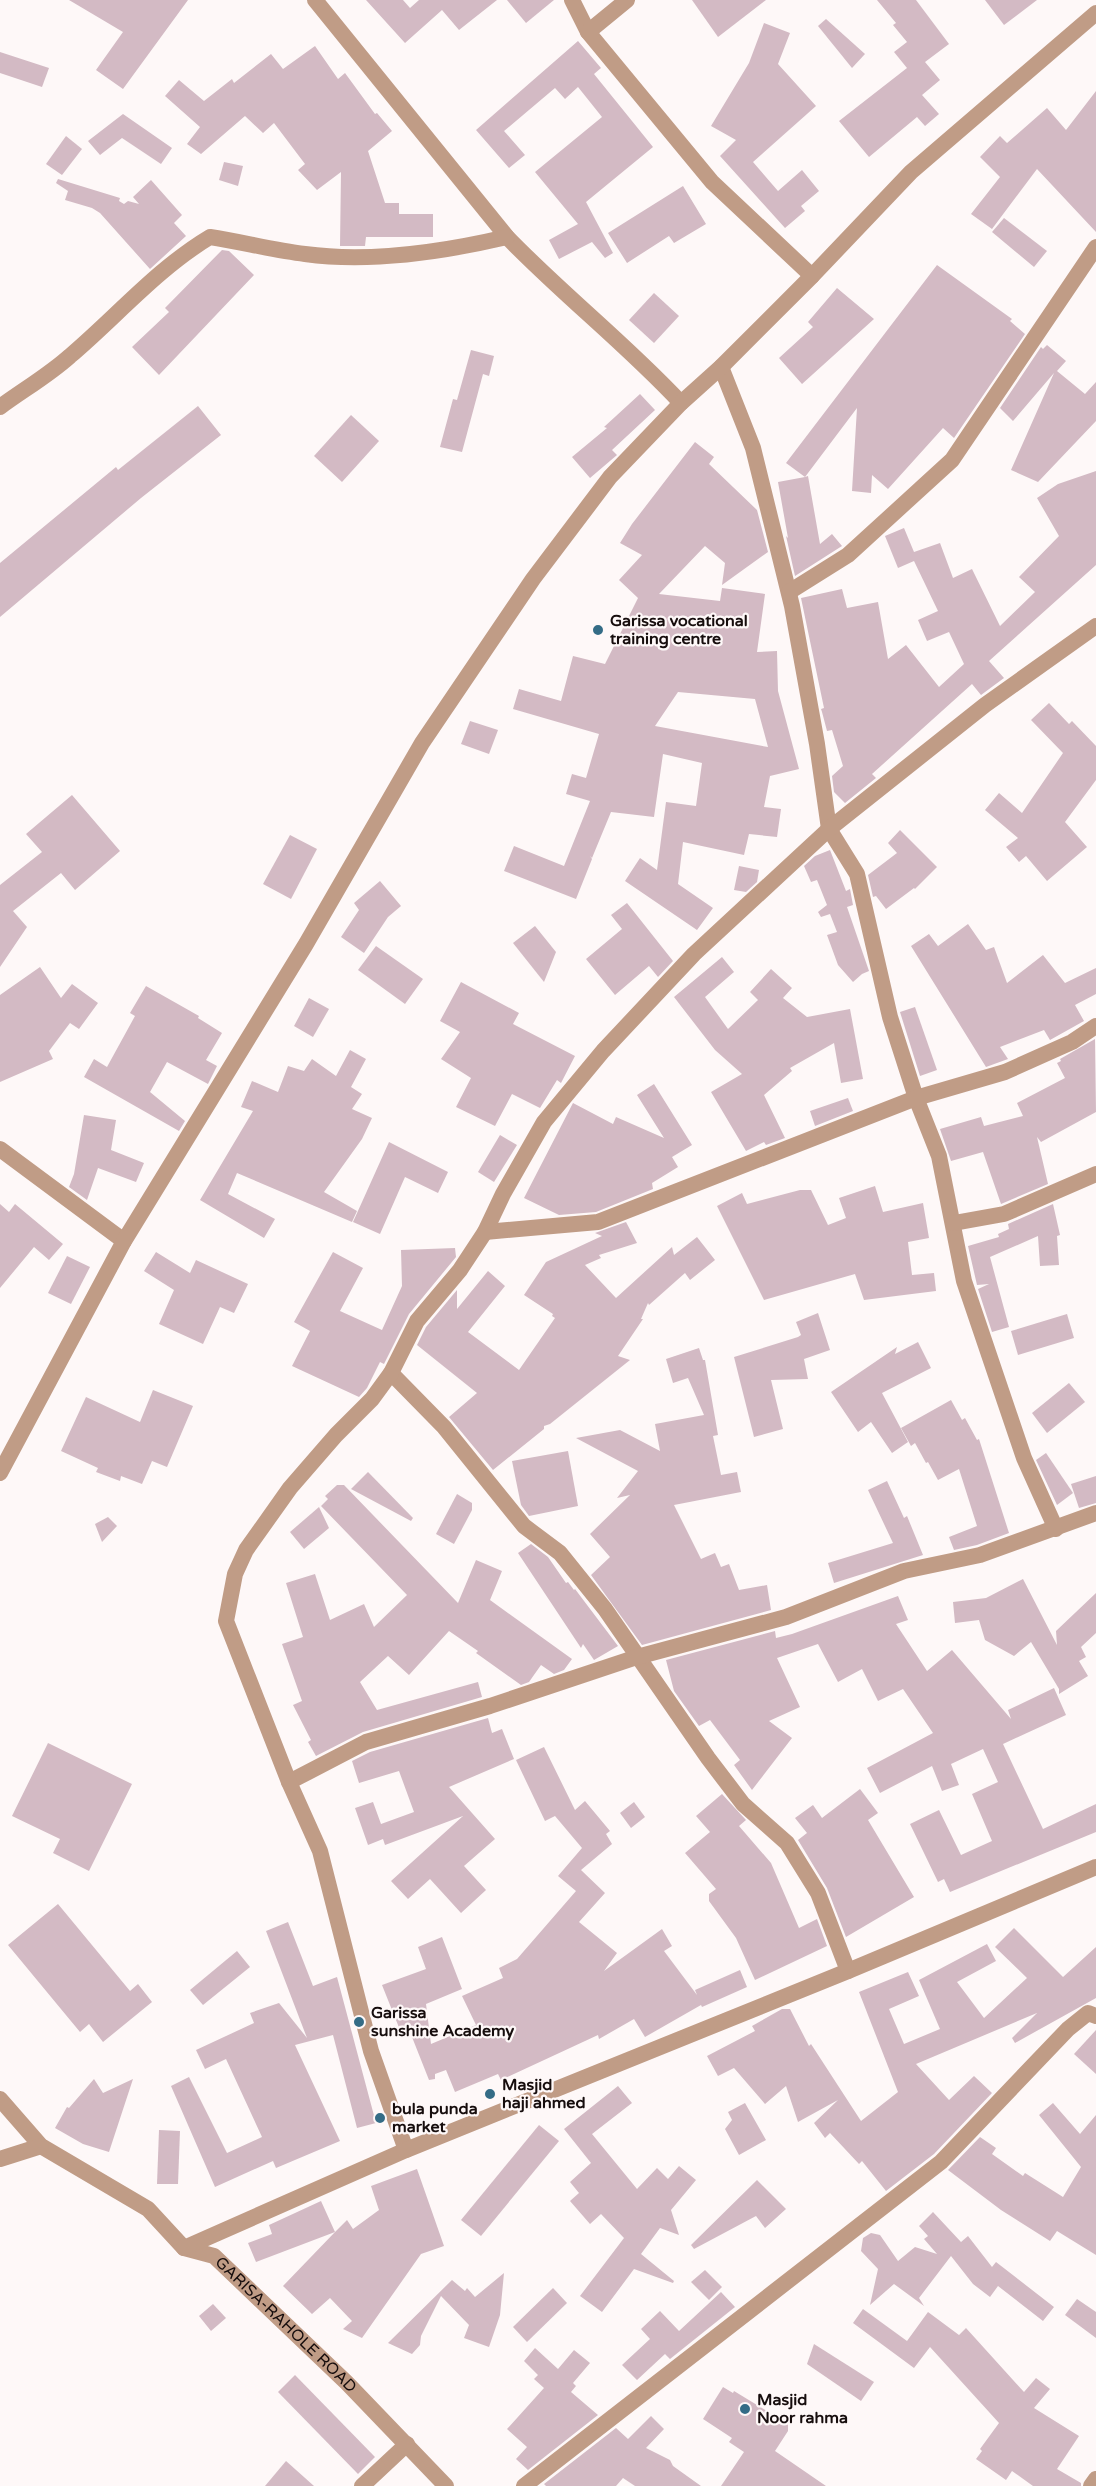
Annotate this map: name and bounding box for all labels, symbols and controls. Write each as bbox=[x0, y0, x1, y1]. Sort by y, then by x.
place label: Garissa vocational training centre bbox=[609, 611, 748, 649]
marker: Garissa vocational training centre bbox=[591, 623, 605, 637]
place label: Garissa sunshine Academy bbox=[371, 2003, 514, 2041]
marker: Garissa sunshine Academy bbox=[352, 2015, 366, 2029]
place label: Masjid haji ahmed bbox=[502, 2075, 586, 2113]
marker: Masjid haji ahmed bbox=[483, 2087, 497, 2101]
place label: bula punda market bbox=[392, 2099, 478, 2137]
marker: bula punda market bbox=[373, 2111, 387, 2125]
street label: GARISA-RAHOLE ROAD bbox=[211, 2252, 361, 2397]
place label: Masjid Noor rahma bbox=[757, 2390, 848, 2428]
marker: Masjid Noor rahma bbox=[738, 2402, 752, 2416]

